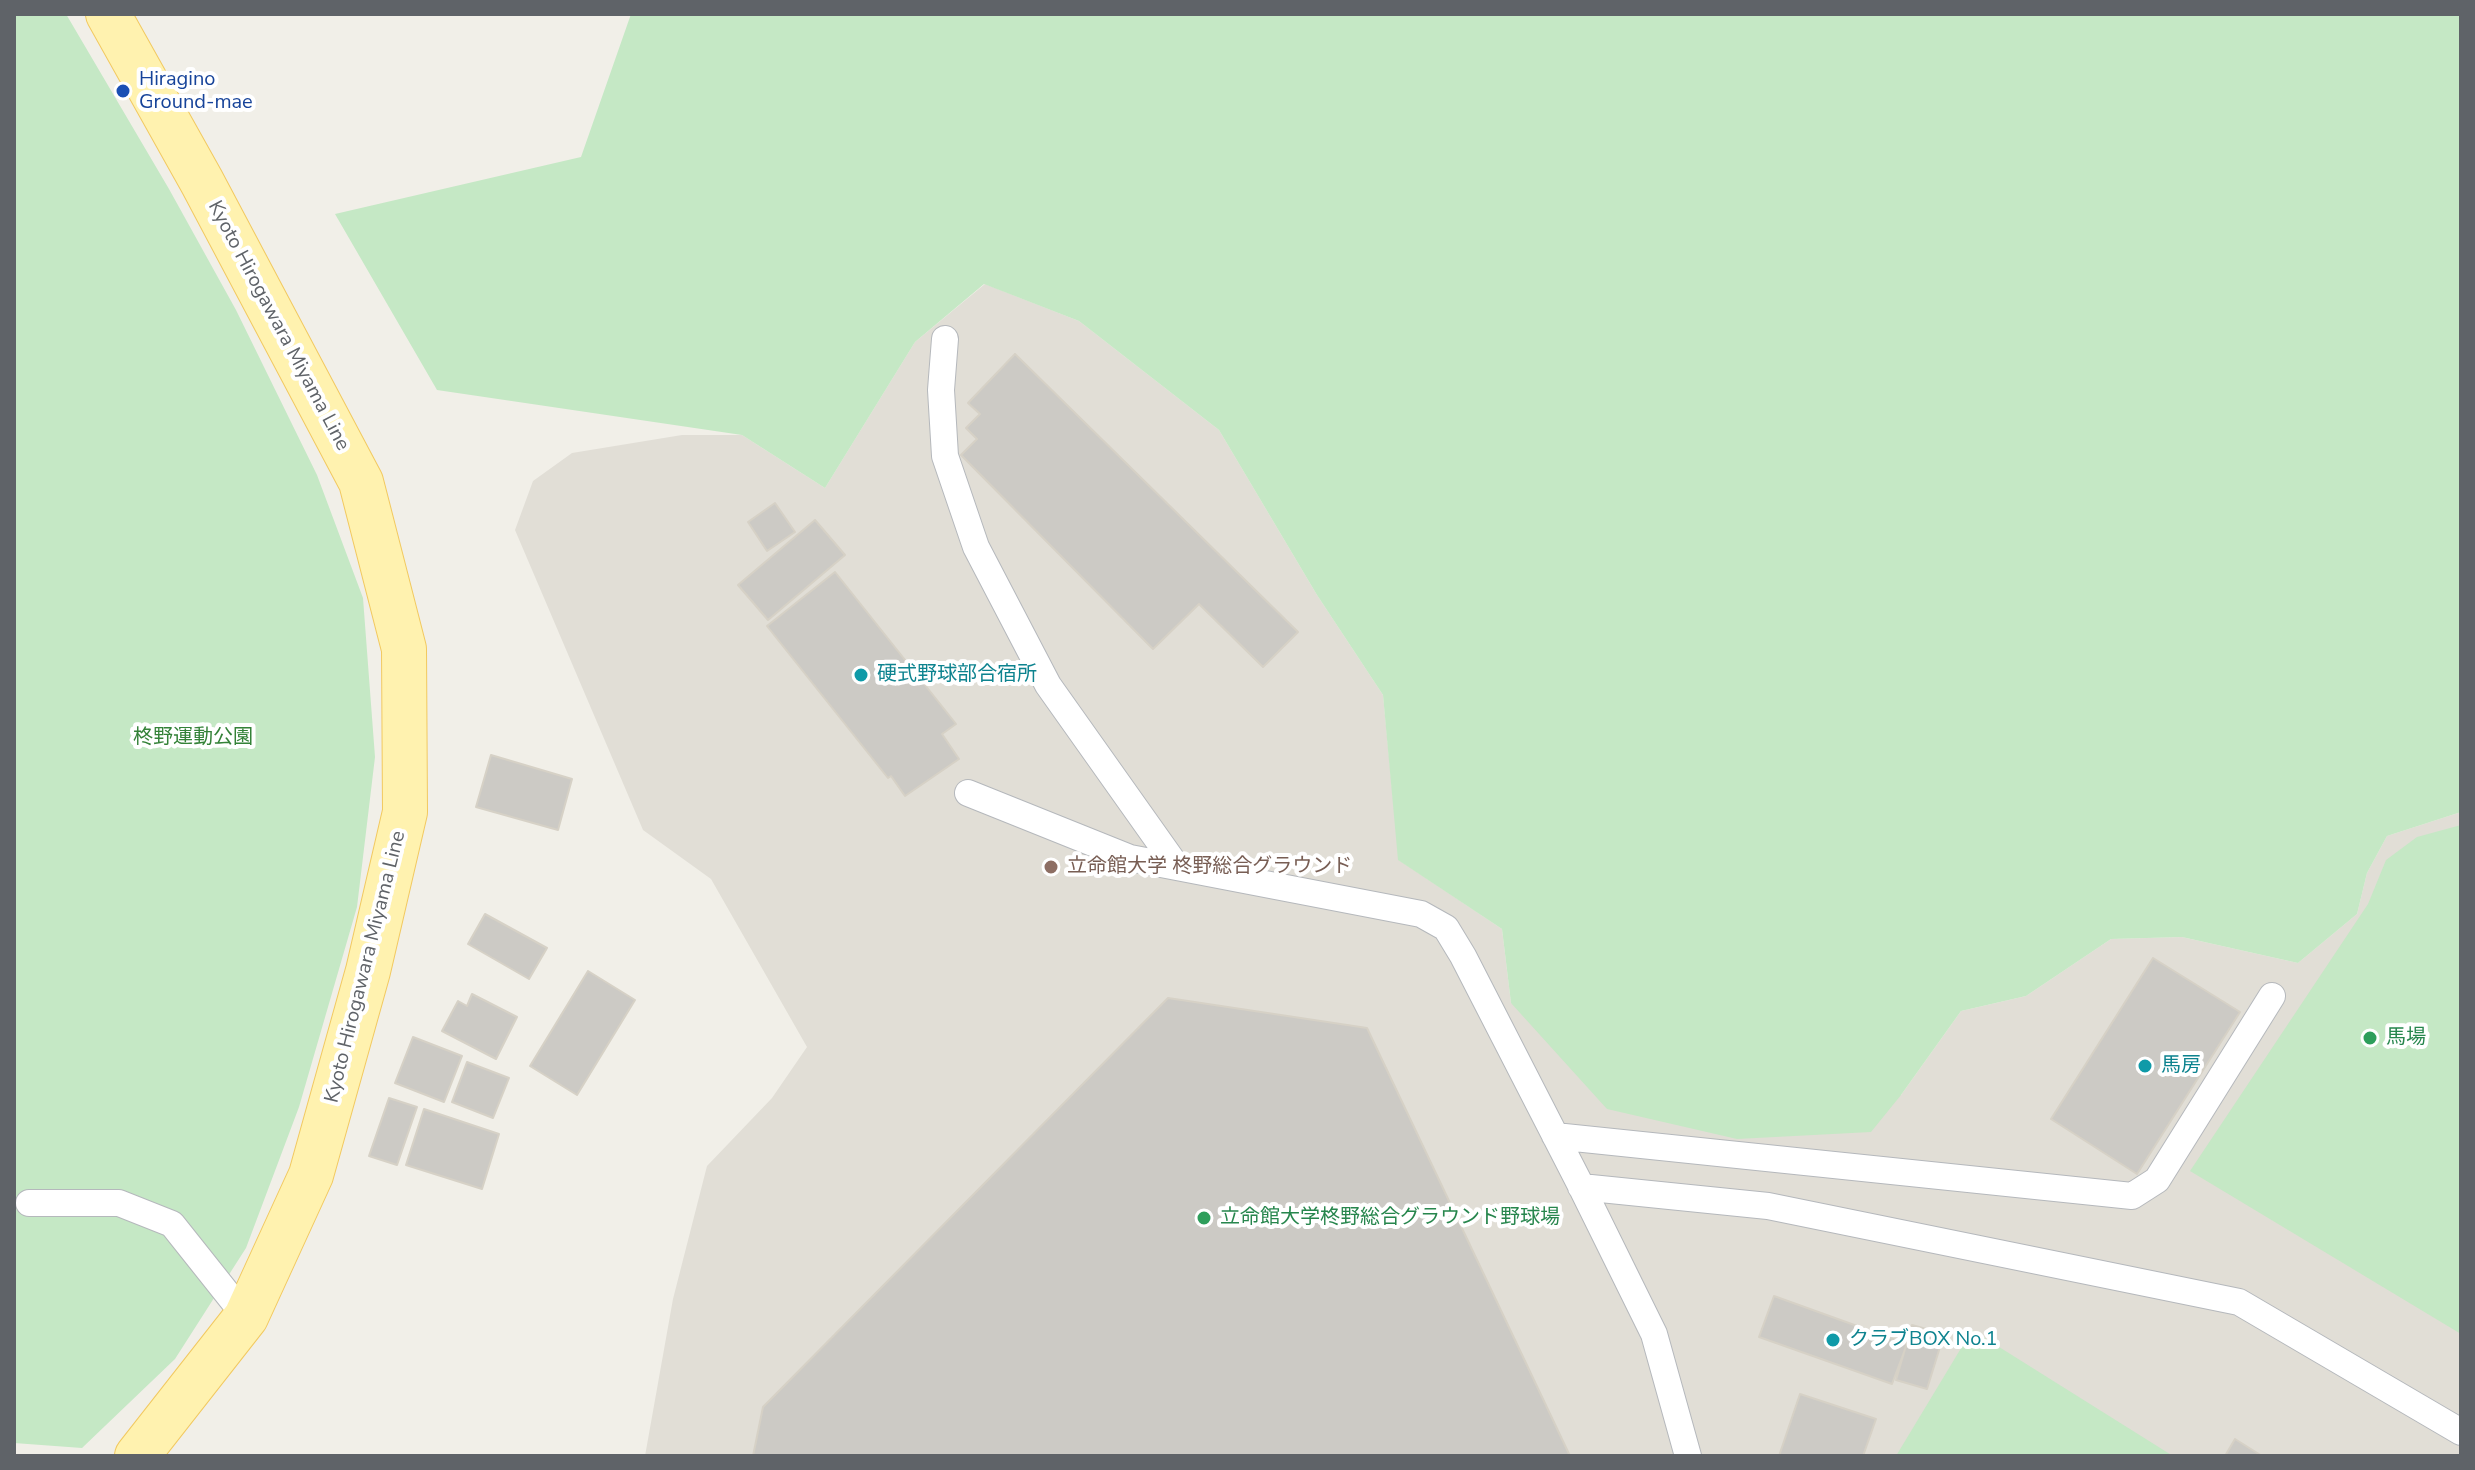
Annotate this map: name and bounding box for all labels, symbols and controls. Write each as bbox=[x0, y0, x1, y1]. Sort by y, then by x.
place label: Hiragino Ground-mae bbox=[139, 68, 253, 115]
marker: Hiragino Ground-mae bbox=[114, 82, 132, 100]
street label: Kyoto Hirogawara Miyama Line bbox=[202, 197, 354, 455]
place label: 硬式野球部合宿所 bbox=[877, 663, 1037, 687]
marker: 硬式野球部合宿所 bbox=[852, 666, 870, 684]
park label: 柊野運動公園 bbox=[133, 726, 253, 750]
street label: Kyoto Hirogawara Miyama Line bbox=[321, 829, 411, 1105]
place label: 立命館大学 柊野総合グラウンド bbox=[1067, 855, 1352, 879]
marker: 立命館大学 柊野総合グラウンド bbox=[1042, 858, 1060, 876]
place label: 馬場 bbox=[2386, 1026, 2426, 1050]
marker: 馬場 bbox=[2361, 1029, 2379, 1047]
place label: 馬房 bbox=[2161, 1054, 2201, 1078]
marker: 馬房 bbox=[2136, 1057, 2154, 1075]
place label: 立命館大学柊野総合グラウンド野球場 bbox=[1220, 1206, 1560, 1230]
marker: 立命館大学柊野総合グラウンド野球場 bbox=[1195, 1209, 1213, 1227]
place label: クラブBOX No.1 bbox=[1849, 1328, 1998, 1352]
marker: クラブBOX No.1 bbox=[1824, 1331, 1842, 1349]

